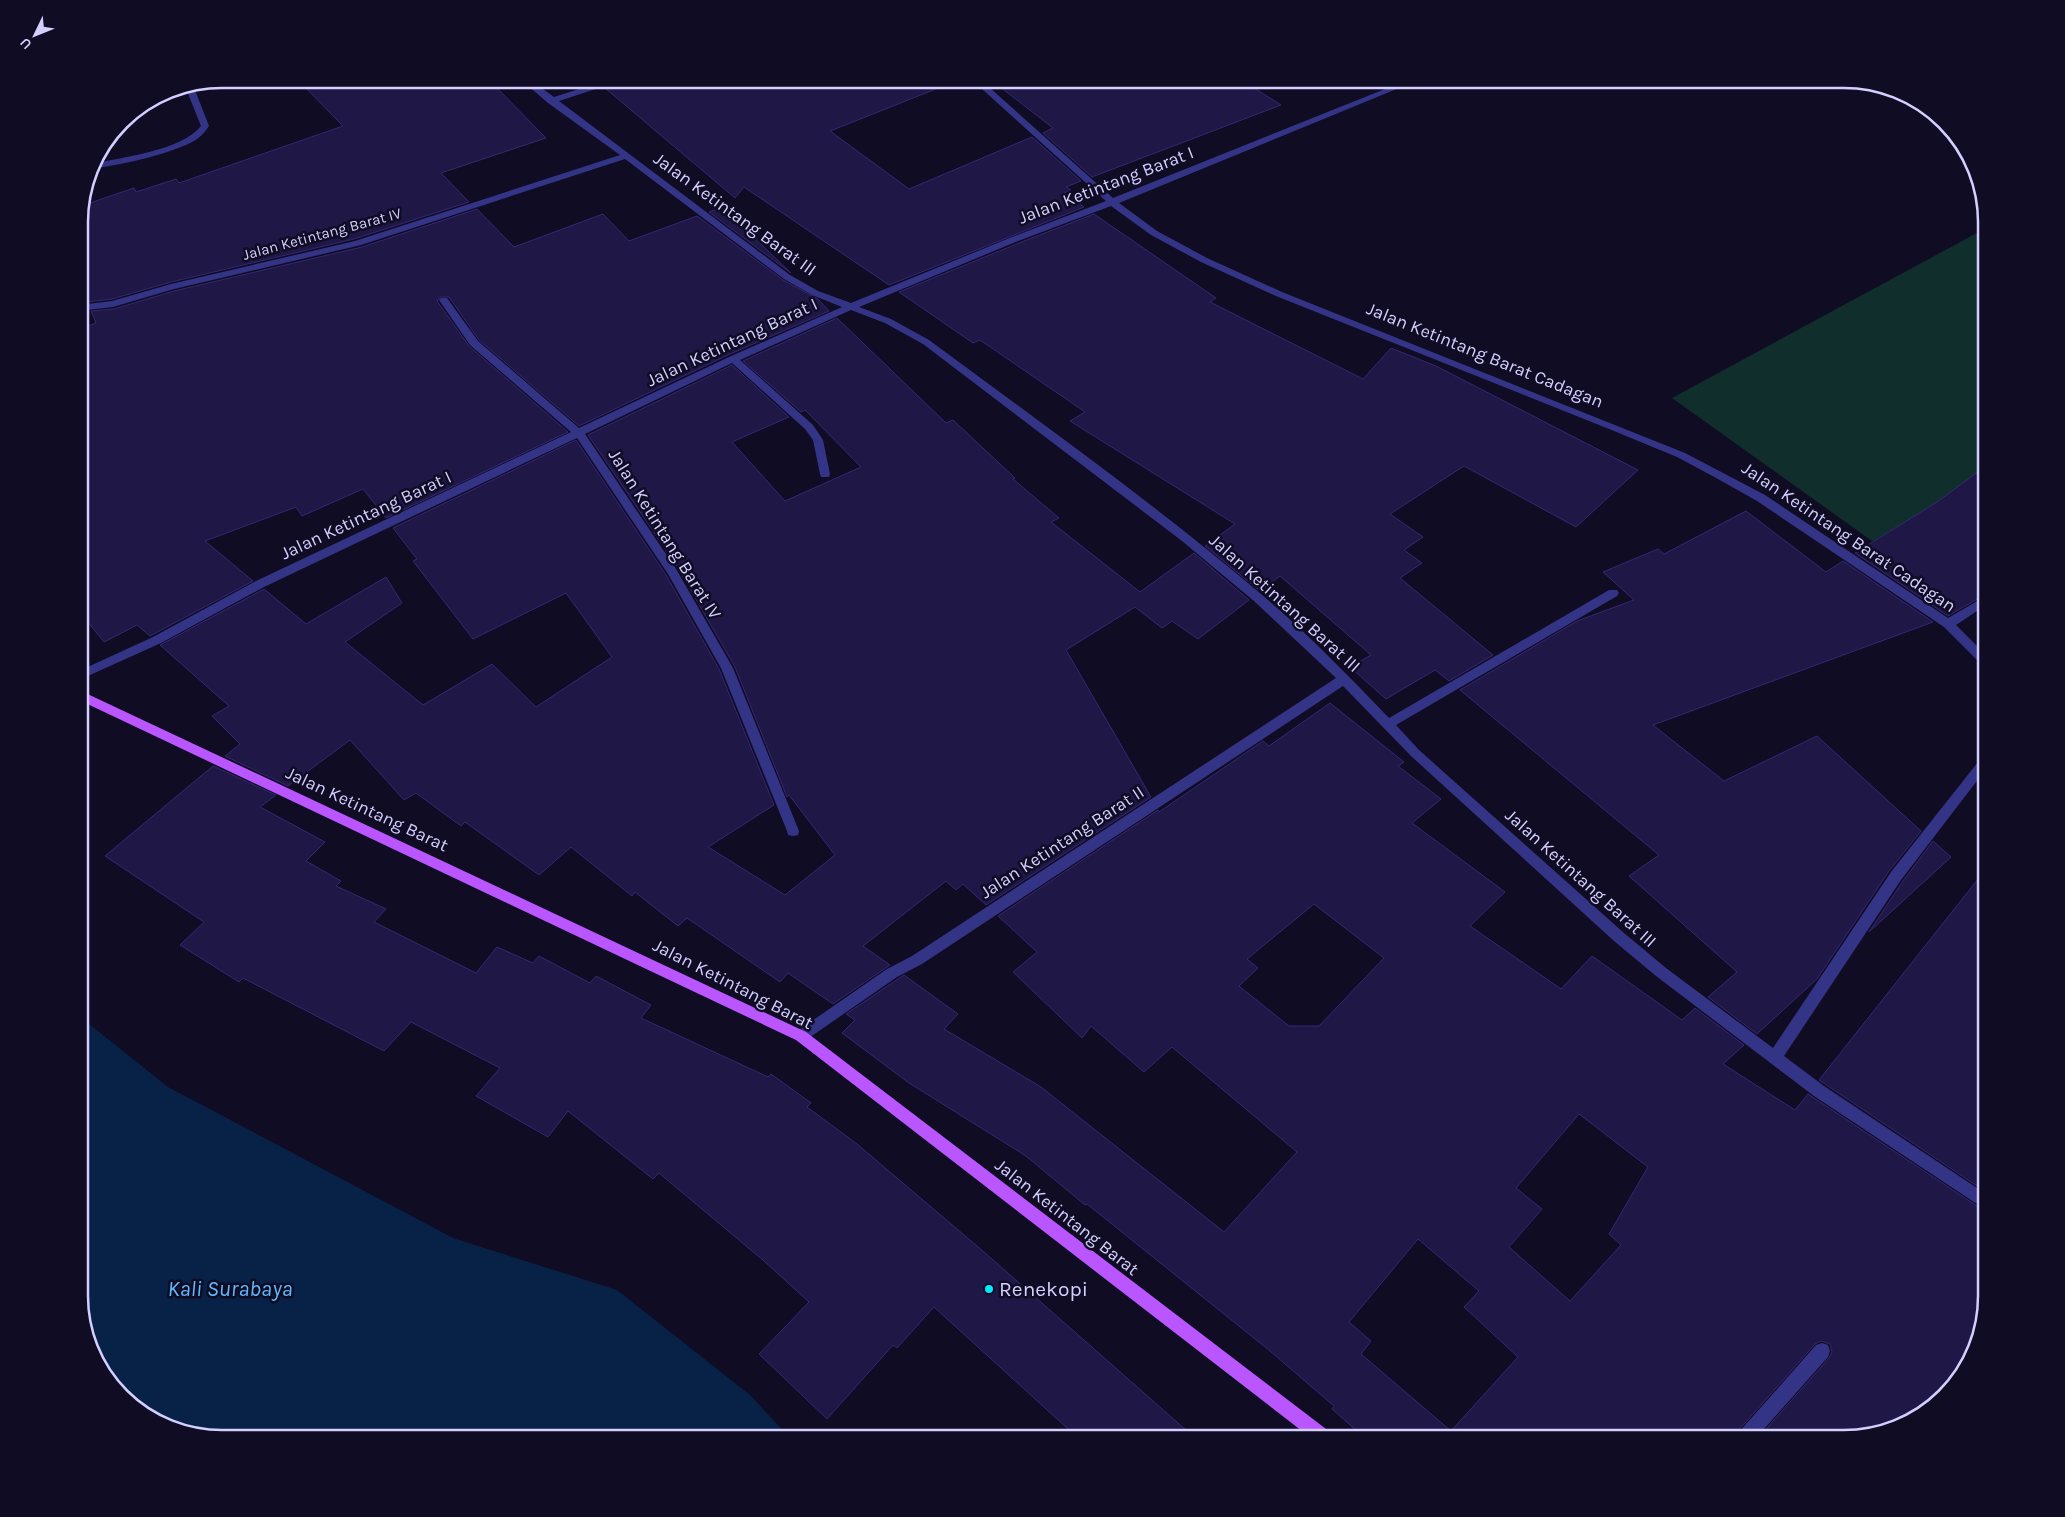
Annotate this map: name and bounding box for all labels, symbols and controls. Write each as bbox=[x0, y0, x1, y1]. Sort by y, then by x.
north arrow bbox=[10, 10, 60, 60]
text: U bbox=[16, 34, 35, 53]
street label: Jalan Ketintang Barat I bbox=[1015, 141, 1197, 229]
street label: Jalan Ketintang Barat III bbox=[649, 147, 821, 281]
street label: Jalan Ketintang Barat IV bbox=[241, 204, 404, 264]
street label: Jalan Ketintang Barat I bbox=[643, 293, 821, 391]
street label: Jalan Ketintang Barat Cadagan bbox=[1363, 297, 1607, 413]
street label: Jalan Ketintang Barat IV bbox=[604, 445, 726, 623]
street label: Jalan Ketintang Barat Cadagan bbox=[1738, 457, 1960, 617]
street label: Jalan Ketintang Barat I bbox=[277, 466, 455, 564]
street label: Jalan Ketintang Barat III bbox=[1205, 529, 1365, 677]
street label: Jalan Ketintang Barat bbox=[282, 762, 452, 856]
street label: Jalan Ketintang Barat II bbox=[976, 781, 1148, 903]
street label: Jalan Ketintang Barat III bbox=[1501, 804, 1661, 952]
street label: Jalan Ketintang Barat bbox=[649, 934, 817, 1034]
street label: Jalan Ketintang Barat bbox=[991, 1154, 1144, 1280]
water label: Kali Surabaya bbox=[167, 1276, 293, 1302]
place label: Renekopi bbox=[999, 1277, 1088, 1301]
marker: Renekopi bbox=[983, 1283, 995, 1295]

